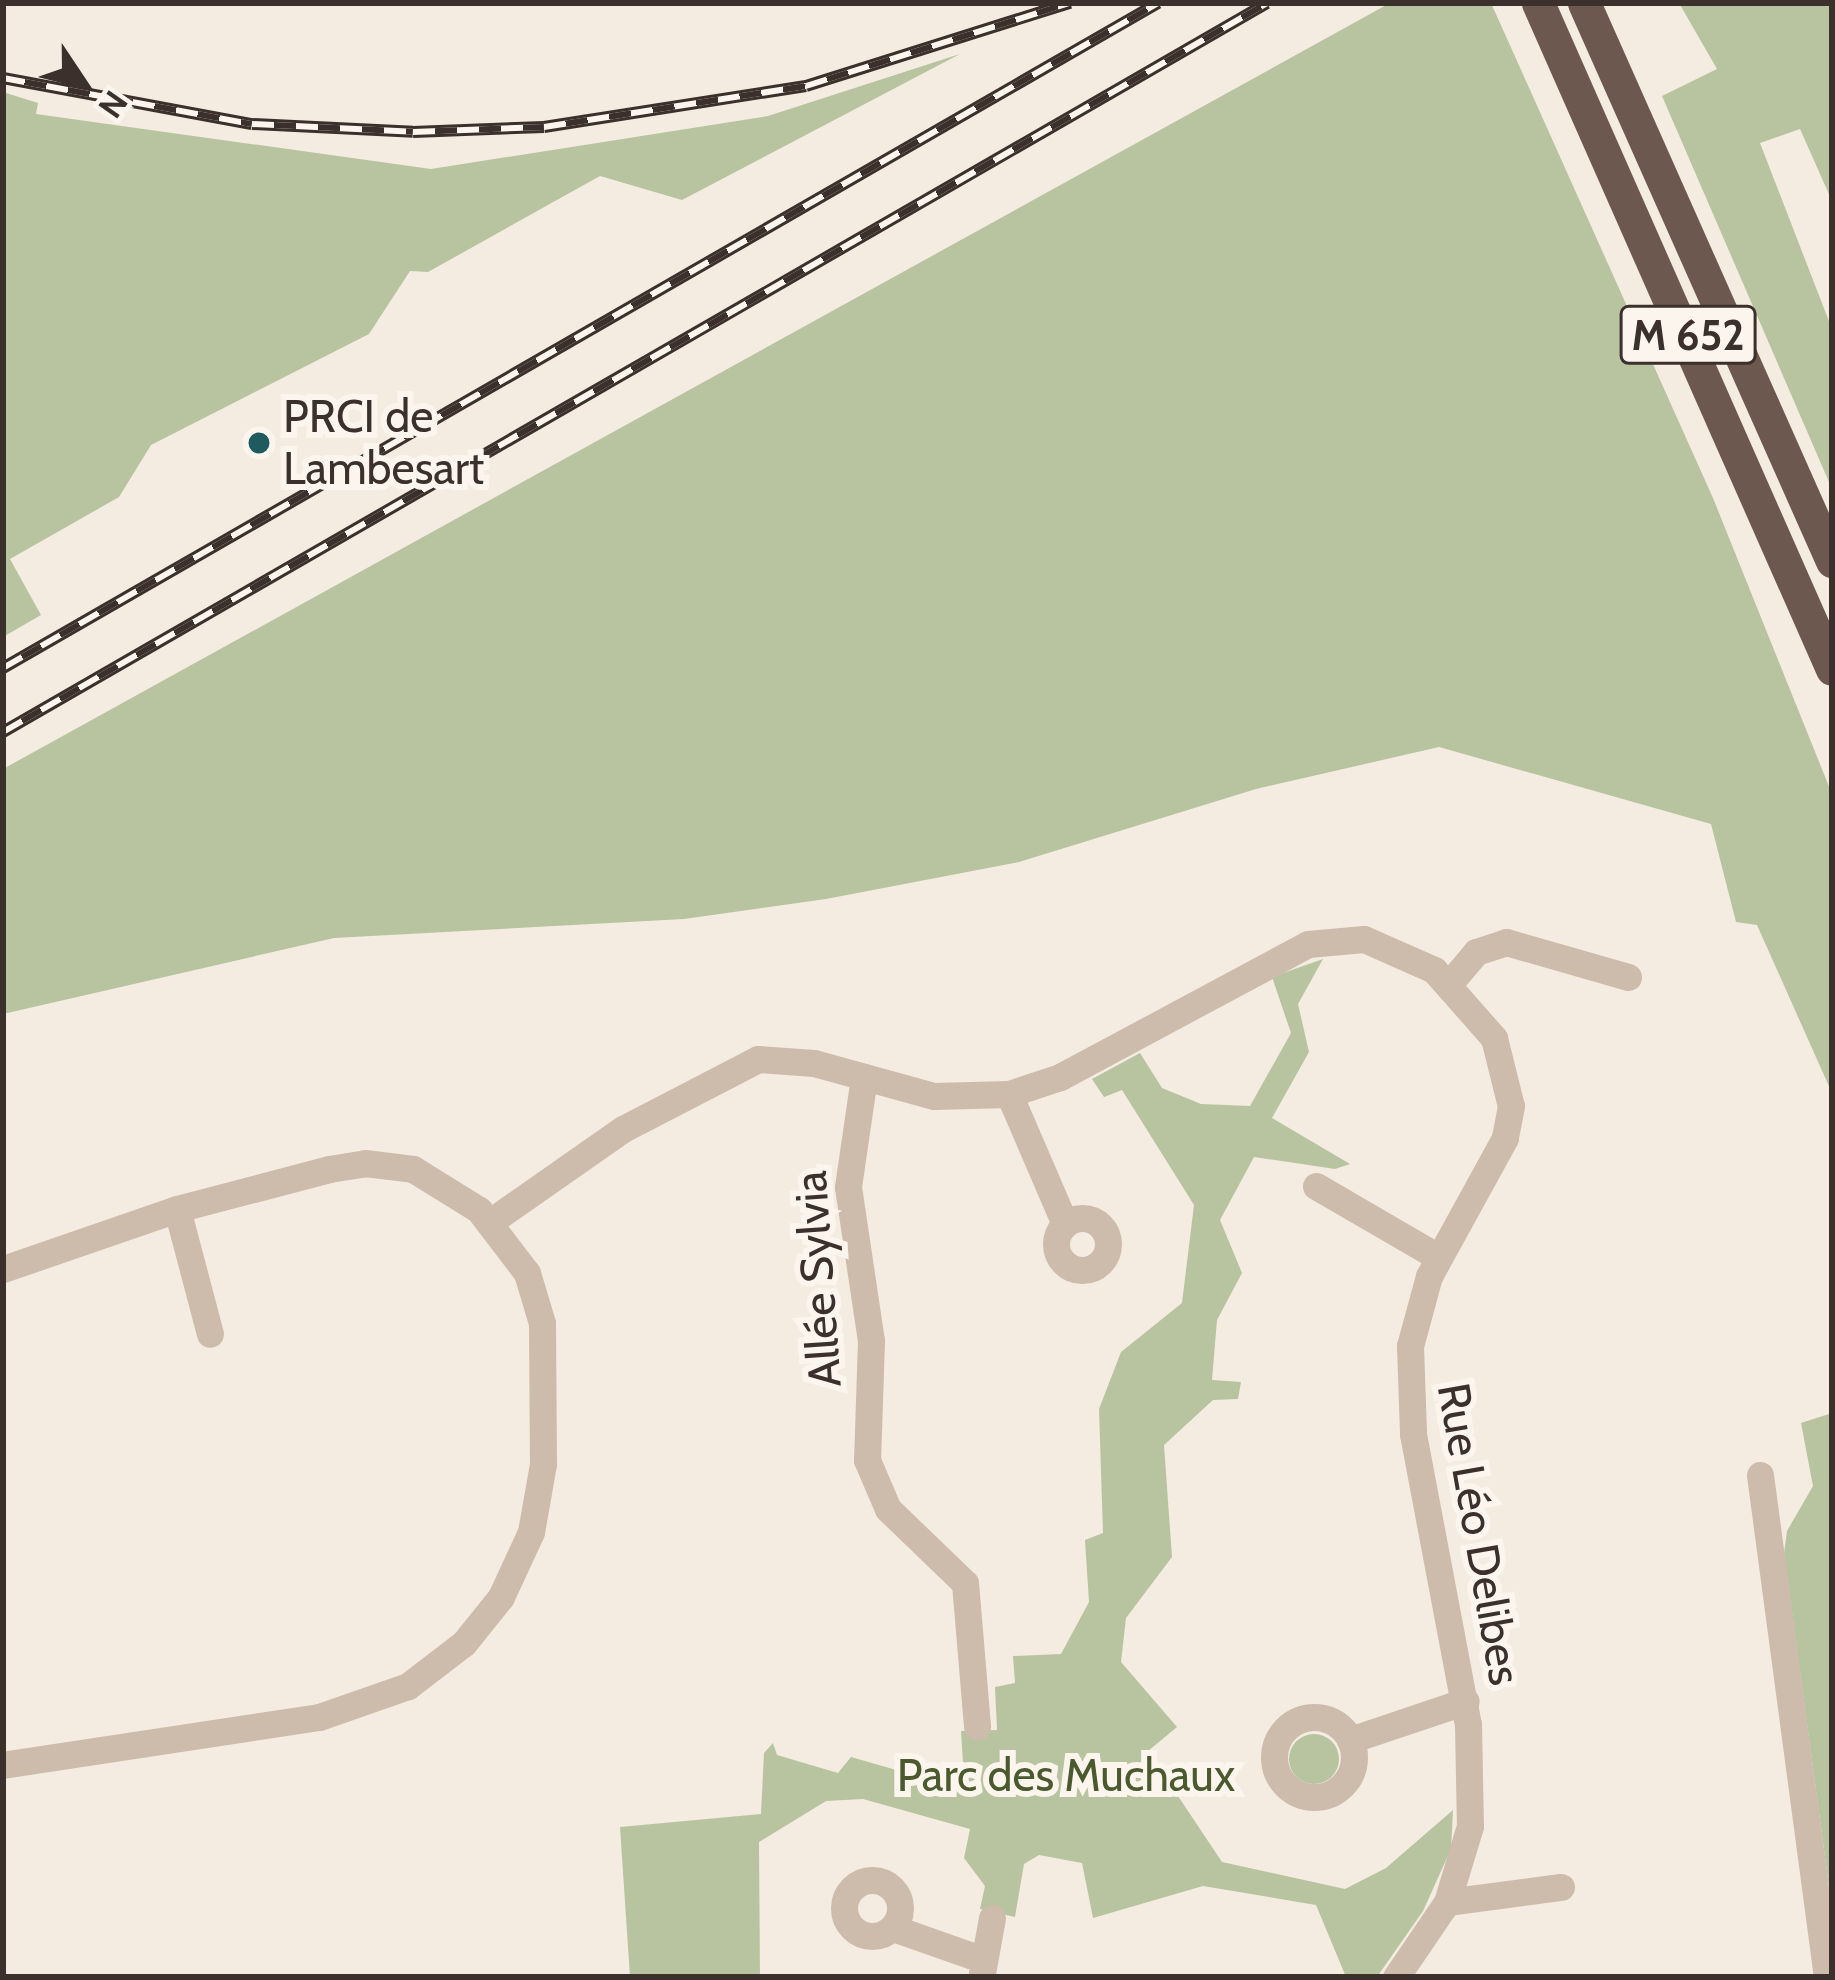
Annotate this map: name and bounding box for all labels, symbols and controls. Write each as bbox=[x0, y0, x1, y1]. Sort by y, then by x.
north arrow bbox=[24, 24, 144, 144]
text: N bbox=[90, 84, 137, 126]
road number: M 652 bbox=[1619, 299, 1757, 371]
place label: PRCI de Lambesart bbox=[283, 390, 484, 496]
marker: PRCI de Lambesart bbox=[246, 430, 272, 456]
street label: Allée Sylvia bbox=[784, 1169, 852, 1389]
street label: Rue Léo Delibes bbox=[1426, 1379, 1532, 1689]
park label: Parc des Muchaux bbox=[897, 1749, 1235, 1803]

